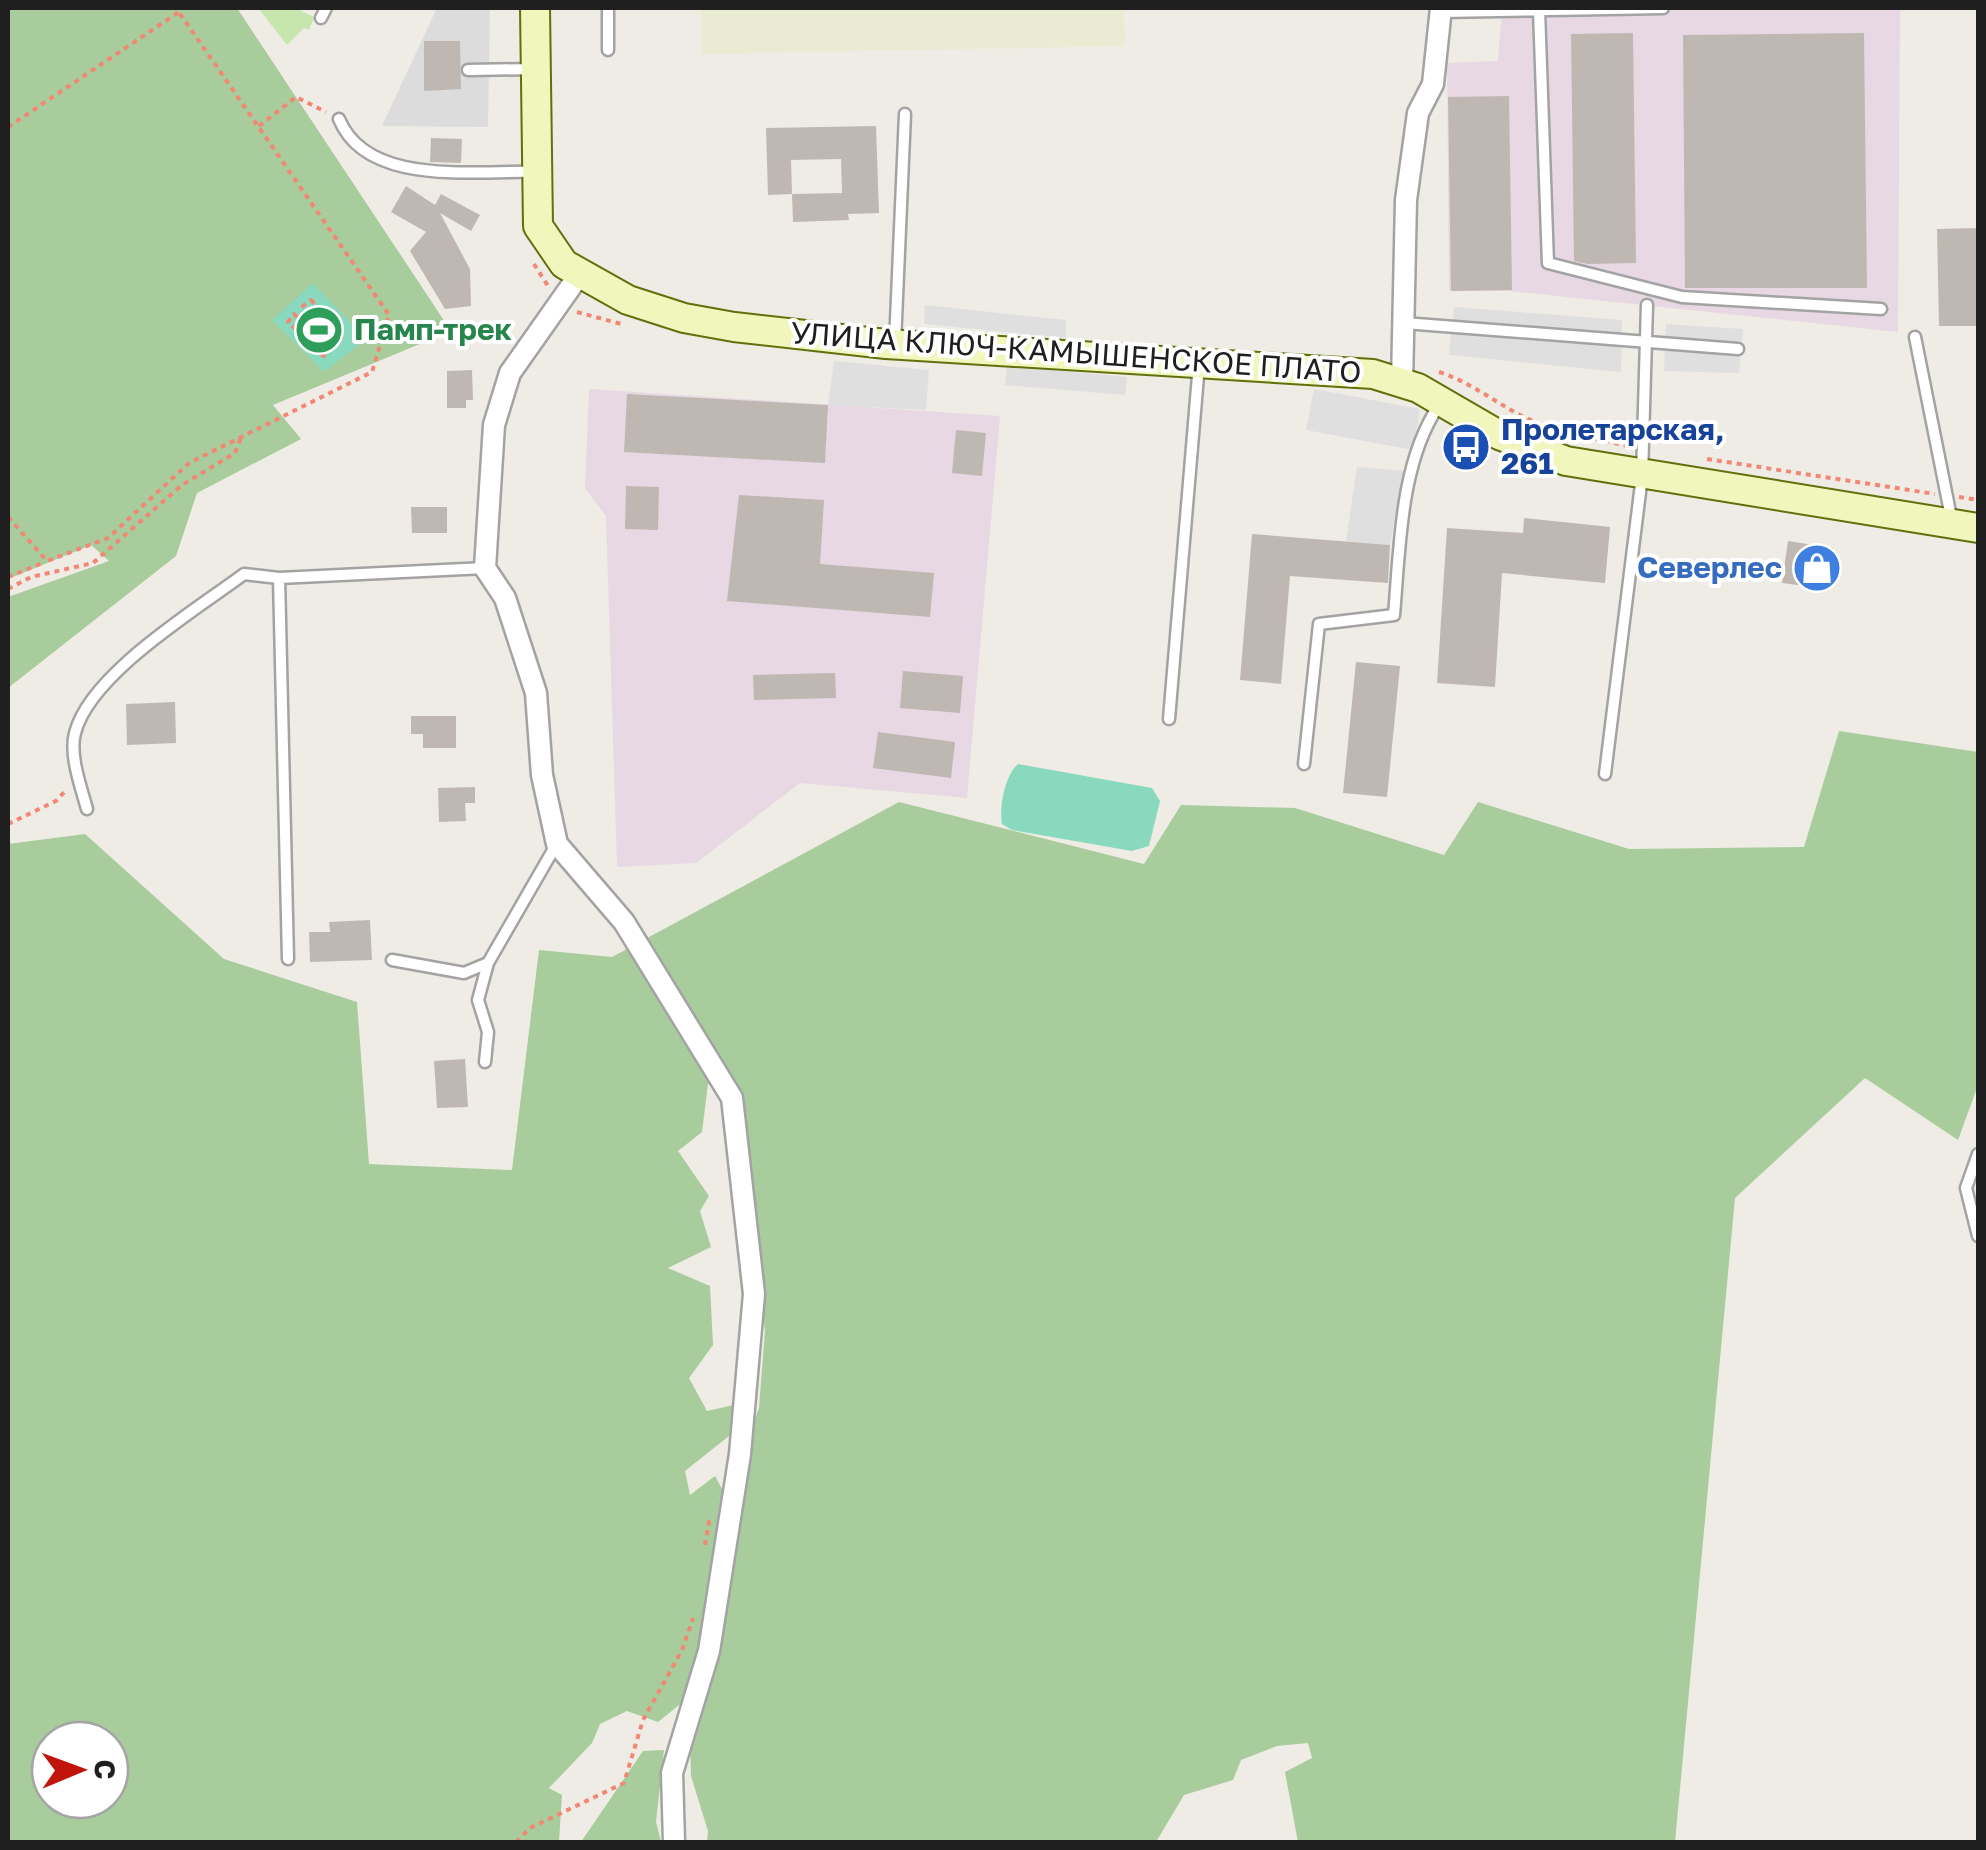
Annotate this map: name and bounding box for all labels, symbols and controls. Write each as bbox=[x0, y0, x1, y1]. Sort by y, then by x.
sports icon: Памп-трек bbox=[293, 304, 345, 356]
place label: Памп-трек bbox=[354, 311, 513, 347]
street label: УЛИЦА КЛЮЧ-КАМЫШЕНСКОЕ ПЛАТО bbox=[789, 314, 1363, 390]
place label: Пролетарская, 261 bbox=[1501, 411, 1725, 481]
bus stop icon: Пролетарская, 261 bbox=[1440, 421, 1492, 473]
shop icon: Северлес bbox=[1791, 542, 1843, 594]
place label: Северлес bbox=[1637, 549, 1782, 585]
north arrow bbox=[30, 1720, 130, 1820]
text: С bbox=[89, 1759, 122, 1780]

